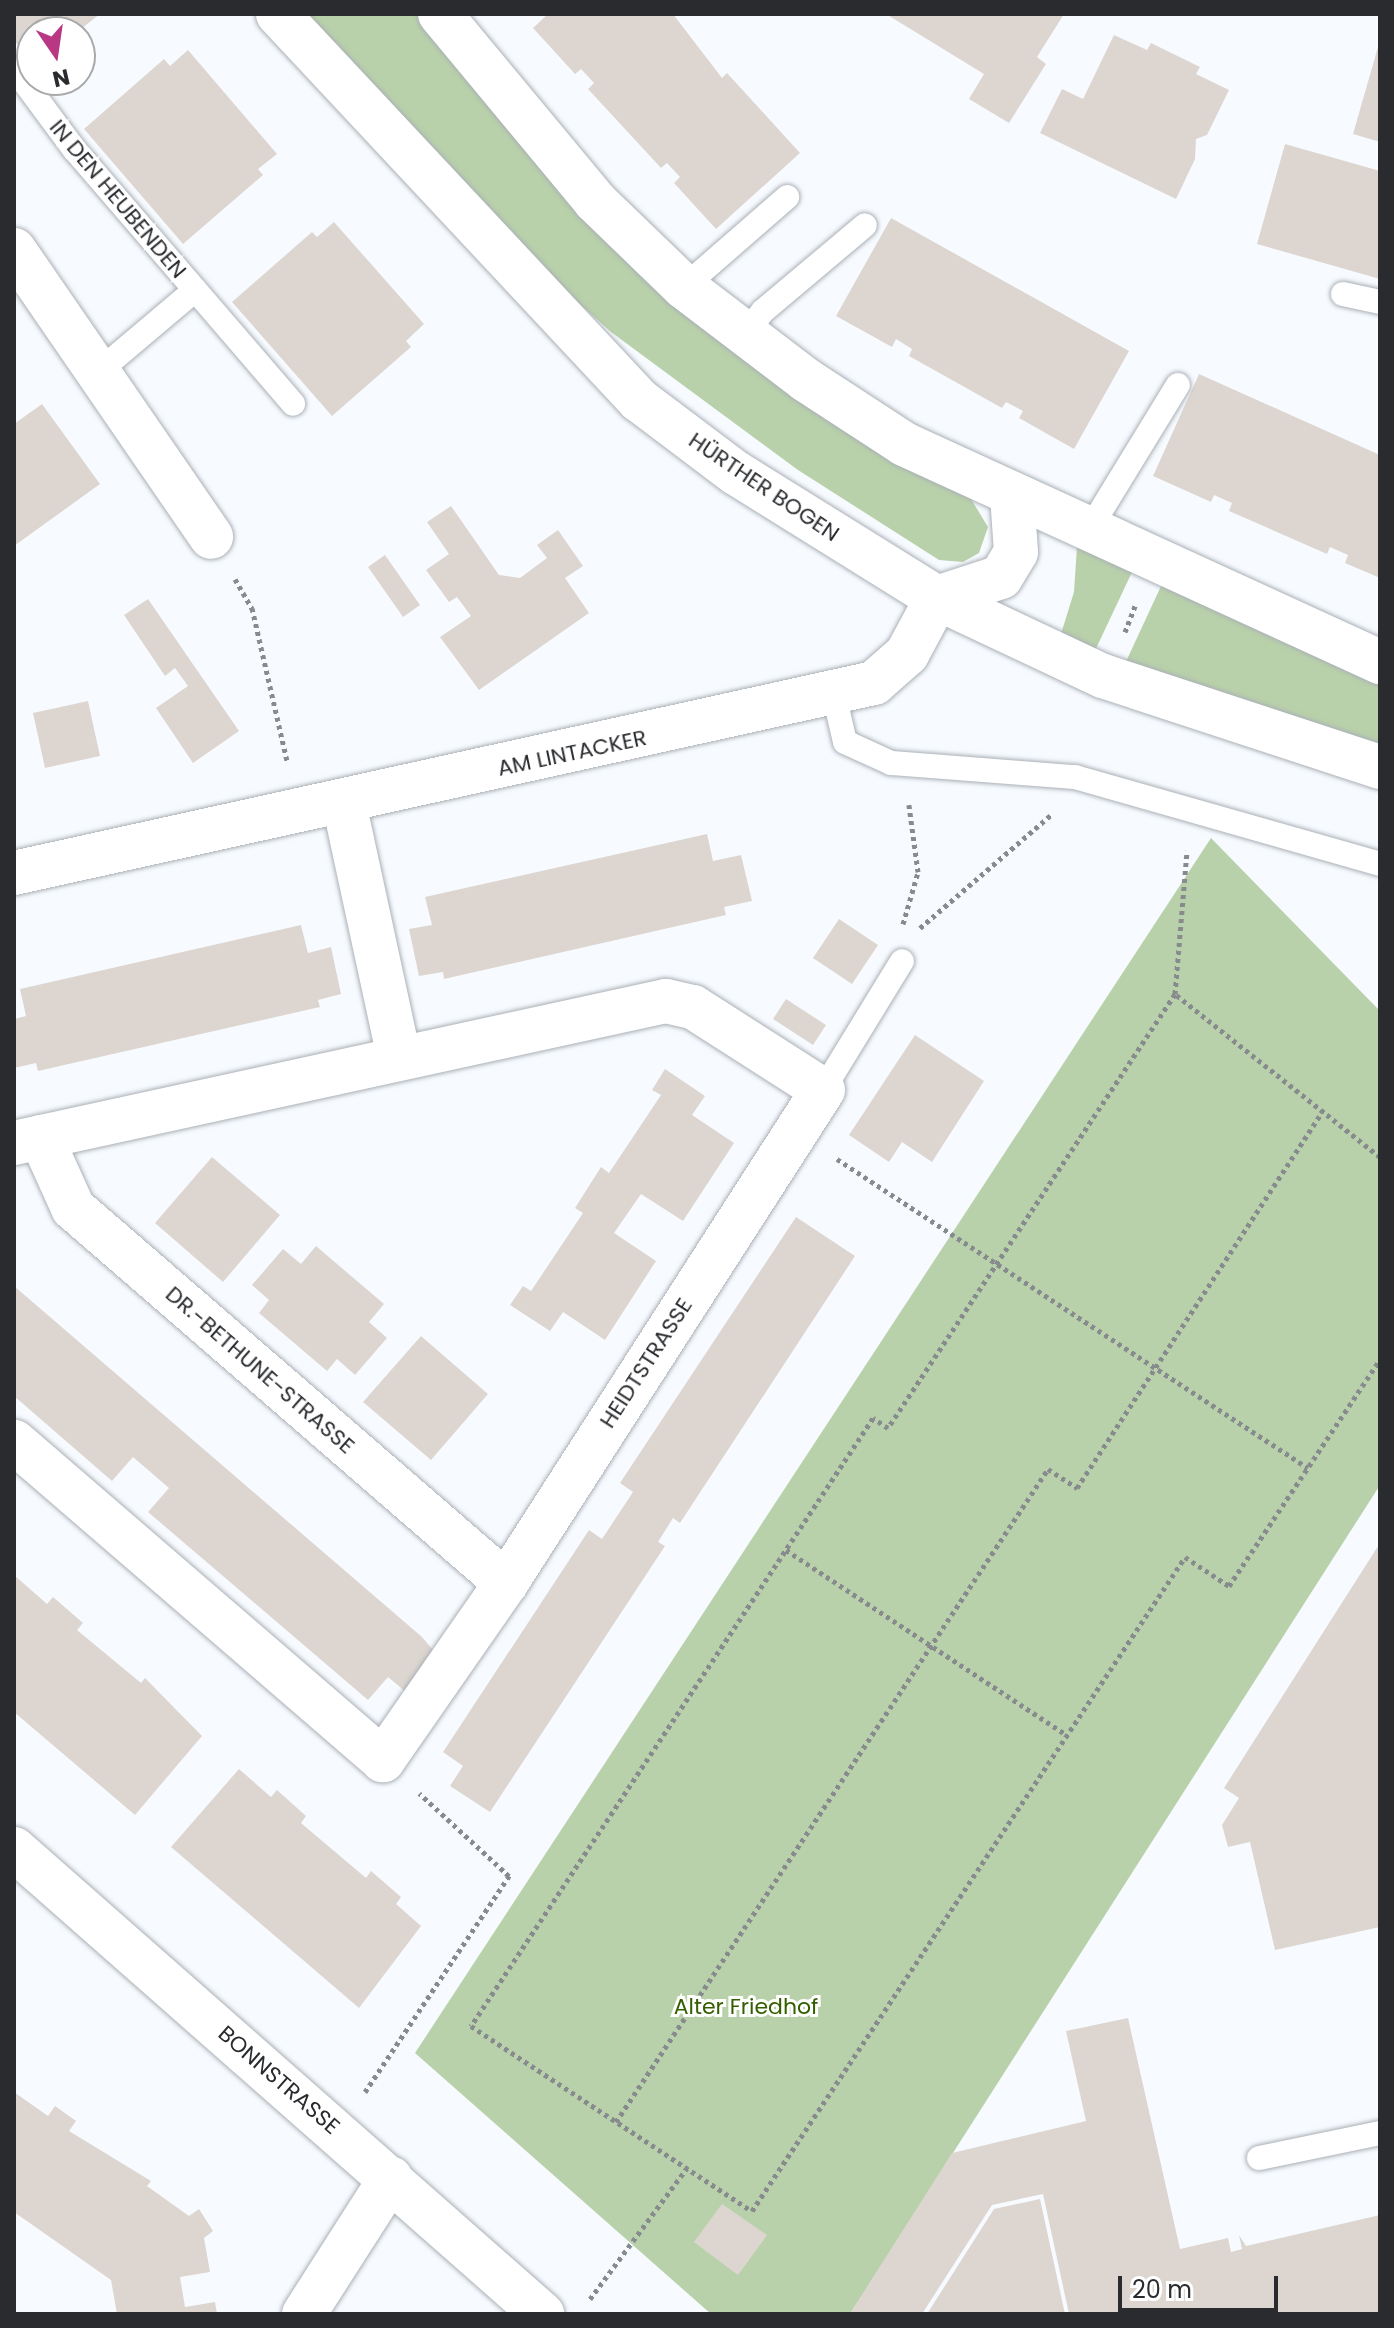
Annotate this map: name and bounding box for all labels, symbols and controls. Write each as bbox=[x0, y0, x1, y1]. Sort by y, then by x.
north arrow bbox=[16, 16, 96, 96]
text: N bbox=[50, 61, 73, 95]
street label: IN DEN HEUBENDEN bbox=[44, 114, 192, 284]
street label: HÜRTHER BOGEN bbox=[684, 427, 844, 547]
street label: AM LINTACKER bbox=[495, 724, 649, 782]
street label: DR.-BETHUNE-STRASSE bbox=[160, 1281, 360, 1459]
street label: HEIDTSTRASSE bbox=[594, 1293, 698, 1433]
park label: Alter Friedhof bbox=[674, 1994, 818, 2020]
street label: BONNSTRASSE bbox=[213, 2020, 345, 2140]
scale bar bbox=[1122, 2260, 1282, 2310]
text: 20 m bbox=[1132, 2273, 1192, 2306]

